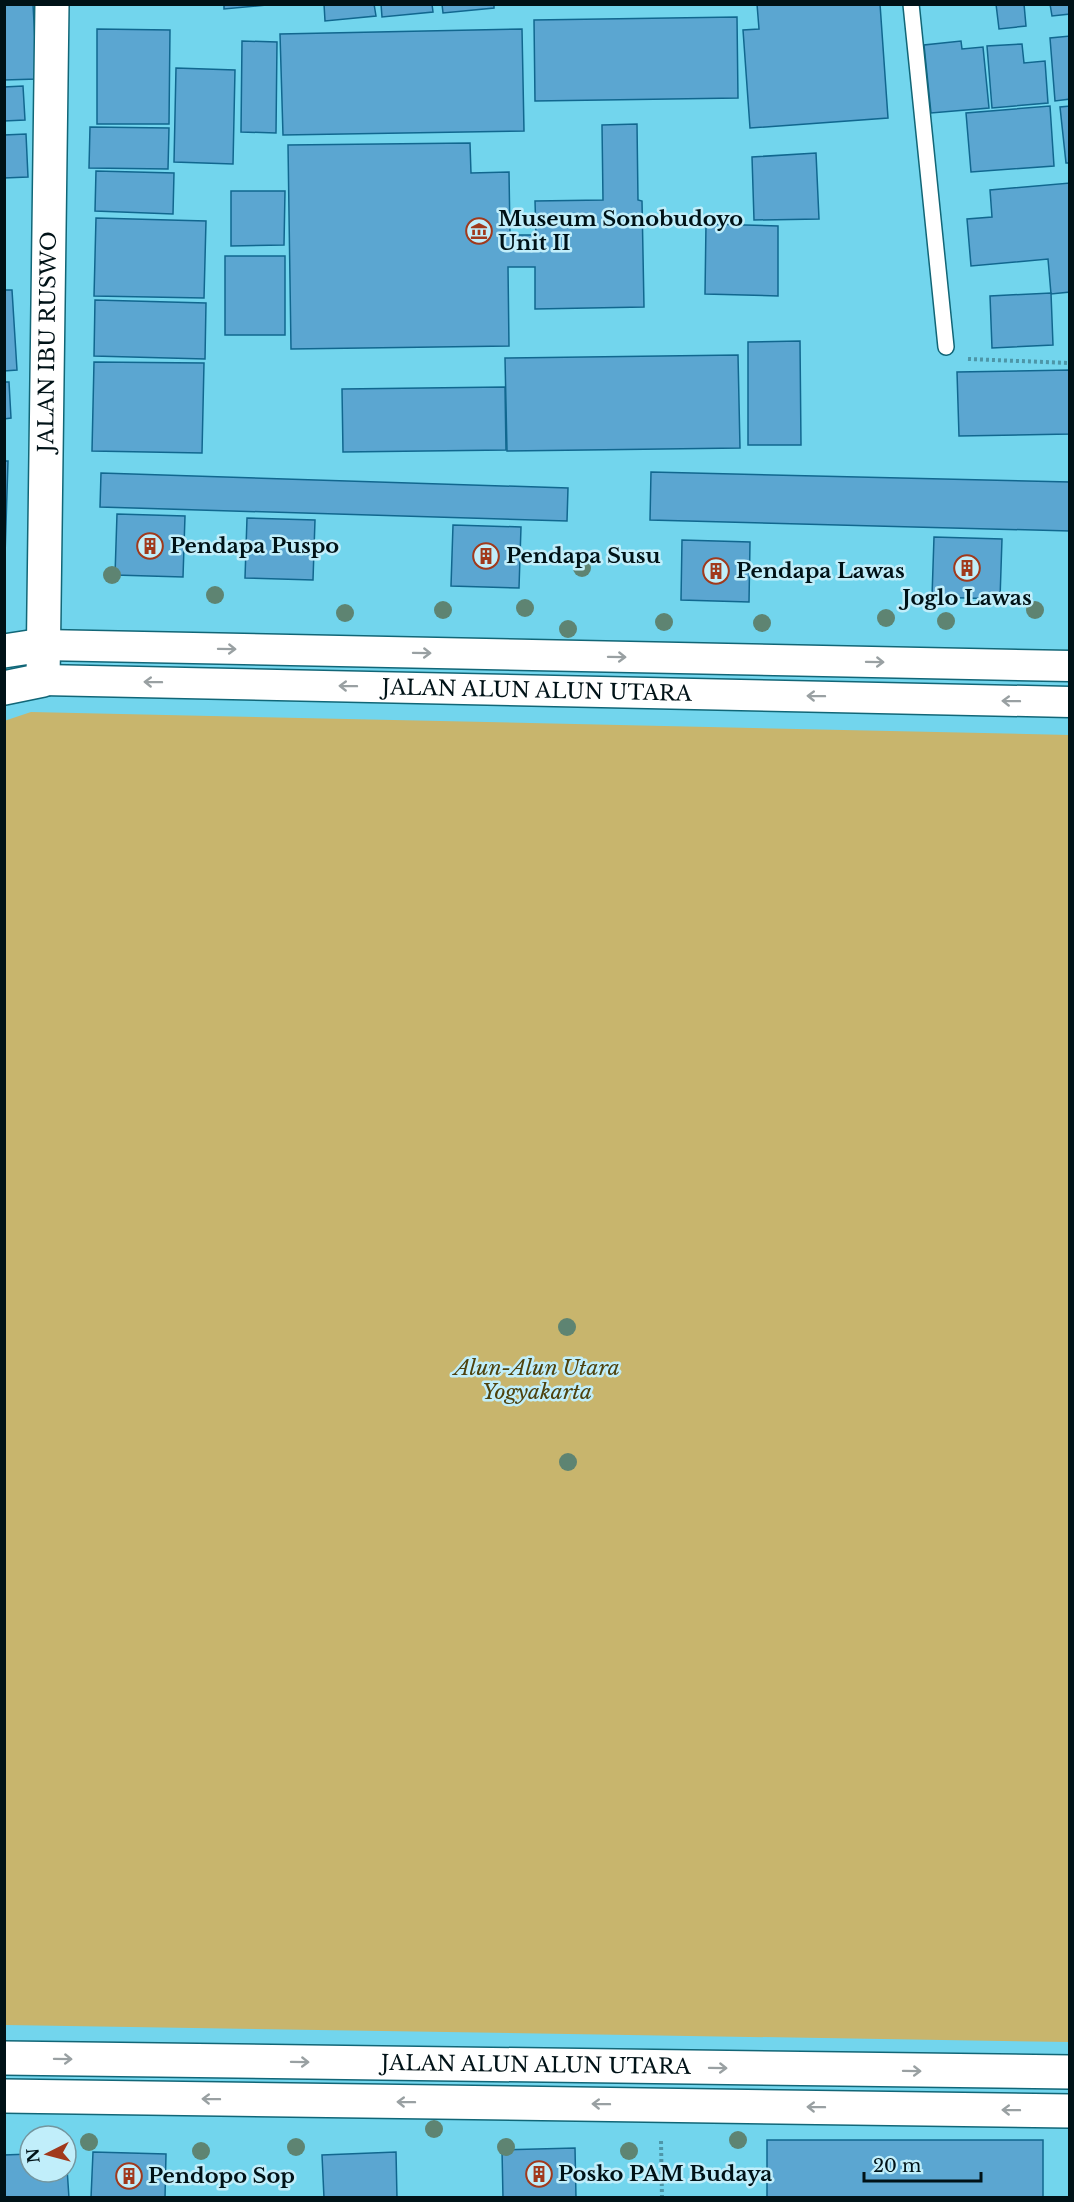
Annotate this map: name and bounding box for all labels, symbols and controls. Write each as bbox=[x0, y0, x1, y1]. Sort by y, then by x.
place label: Museum Sonobudoyo Unit II bbox=[498, 206, 743, 256]
museum icon: Museum Sonobudoyo Unit II bbox=[464, 216, 494, 246]
street label: JALAN IBU RUSWO bbox=[33, 231, 62, 455]
building icon: Pendapa Puspo bbox=[135, 531, 165, 561]
place label: Pendapa Puspo bbox=[170, 533, 339, 559]
building icon: Pendapa Susu bbox=[471, 541, 501, 571]
place label: Pendapa Susu bbox=[506, 543, 660, 569]
building icon: Joglo Lawas bbox=[952, 553, 982, 583]
building icon: Pendapa Lawas bbox=[701, 556, 731, 586]
place label: Pendapa Lawas bbox=[736, 558, 905, 584]
place label: Joglo Lawas bbox=[898, 585, 1032, 611]
one-way arrow bbox=[217, 643, 237, 655]
one-way arrow bbox=[412, 647, 432, 658]
one-way arrow bbox=[607, 651, 627, 662]
one-way arrow bbox=[865, 656, 885, 668]
street label: JALAN ALUN ALUN UTARA bbox=[379, 674, 693, 707]
one-way arrow bbox=[144, 676, 164, 688]
one-way arrow bbox=[339, 680, 359, 692]
one-way arrow bbox=[807, 690, 827, 702]
one-way arrow bbox=[1002, 695, 1022, 706]
park label: Alun-Alun Utara Yogyakarta bbox=[451, 1355, 620, 1405]
street label: JALAN ALUN ALUN UTARA bbox=[378, 2050, 692, 2080]
one-way arrow bbox=[52, 2053, 72, 2064]
one-way arrow bbox=[289, 2056, 309, 2068]
one-way arrow bbox=[707, 2062, 727, 2074]
one-way arrow bbox=[902, 2065, 922, 2076]
one-way arrow bbox=[202, 2093, 222, 2105]
one-way arrow bbox=[397, 2096, 417, 2107]
one-way arrow bbox=[592, 2098, 612, 2110]
one-way arrow bbox=[807, 2101, 827, 2113]
one-way arrow bbox=[1002, 2104, 1022, 2116]
north arrow bbox=[18, 2124, 78, 2184]
scale bar bbox=[864, 2145, 981, 2183]
text: N bbox=[22, 2147, 44, 2164]
text: 20 m bbox=[873, 2155, 921, 2177]
building icon: Posko PAM Budaya bbox=[524, 2159, 554, 2189]
building icon: Pendopo Sop bbox=[114, 2161, 144, 2191]
place label: Posko PAM Budaya bbox=[558, 2161, 772, 2187]
place label: Pendopo Sop bbox=[148, 2163, 295, 2189]

